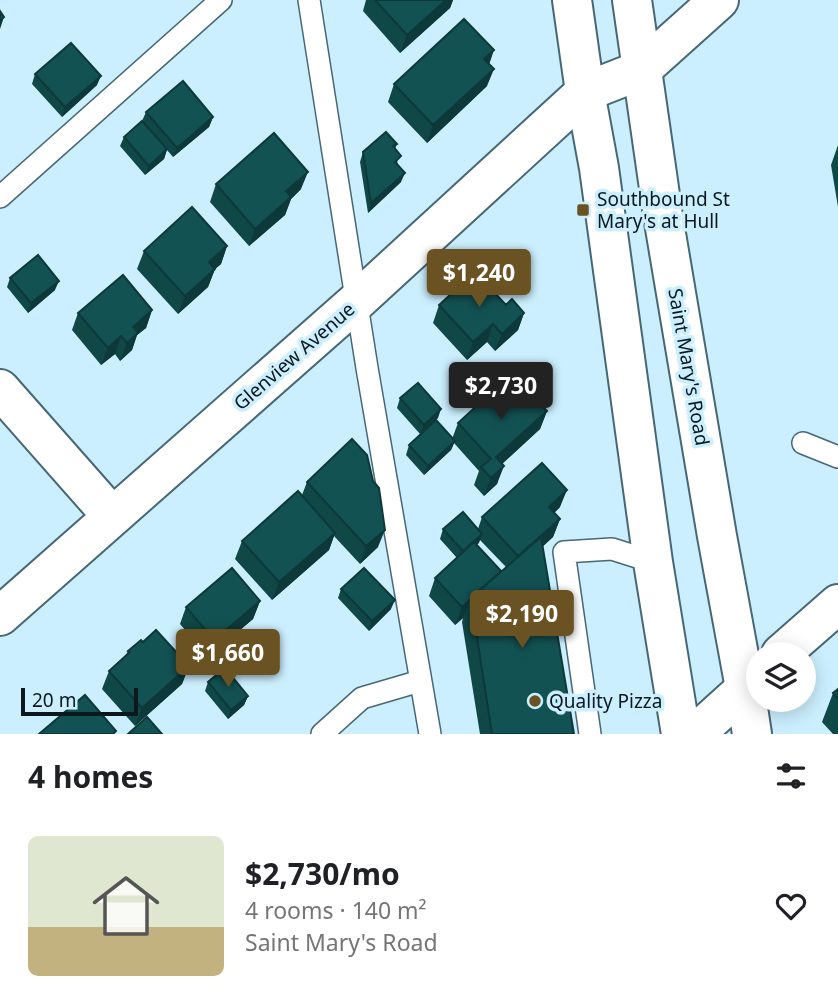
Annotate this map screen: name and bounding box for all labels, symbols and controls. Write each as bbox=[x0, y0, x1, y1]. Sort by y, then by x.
place label: Southbound St Mary's at Hull bbox=[597, 186, 730, 234]
marker: Southbound St Mary's at Hull bbox=[575, 202, 591, 218]
pin: $1,240 bbox=[422, 250, 536, 309]
text: $1,240 bbox=[443, 256, 515, 288]
street label: Saint Mary's Road bbox=[662, 286, 716, 448]
street label: Glenview Avenue bbox=[228, 296, 360, 416]
pin: $2,730 bbox=[444, 362, 558, 422]
text: $2,730 bbox=[465, 369, 537, 401]
pin: $2,190 bbox=[465, 590, 579, 650]
text: $2,190 bbox=[486, 597, 558, 629]
pin: $1,660 bbox=[171, 630, 285, 689]
text: $1,660 bbox=[192, 636, 264, 668]
map controls bbox=[746, 642, 816, 712]
button: layers bbox=[746, 642, 816, 712]
scale bar bbox=[21, 685, 138, 717]
text: 20 m bbox=[32, 687, 76, 713]
place label: Quality Pizza bbox=[549, 688, 662, 714]
marker: Quality Pizza bbox=[527, 693, 543, 709]
text: 4 homes bbox=[28, 756, 153, 797]
icon: filters bbox=[772, 757, 810, 795]
text: $2,730/mo bbox=[245, 853, 400, 894]
icon: home bbox=[84, 864, 168, 948]
icon: heart bbox=[772, 887, 810, 925]
text: 4 rooms · 140 m² bbox=[245, 894, 427, 926]
text: Saint Mary's Road bbox=[245, 926, 438, 958]

